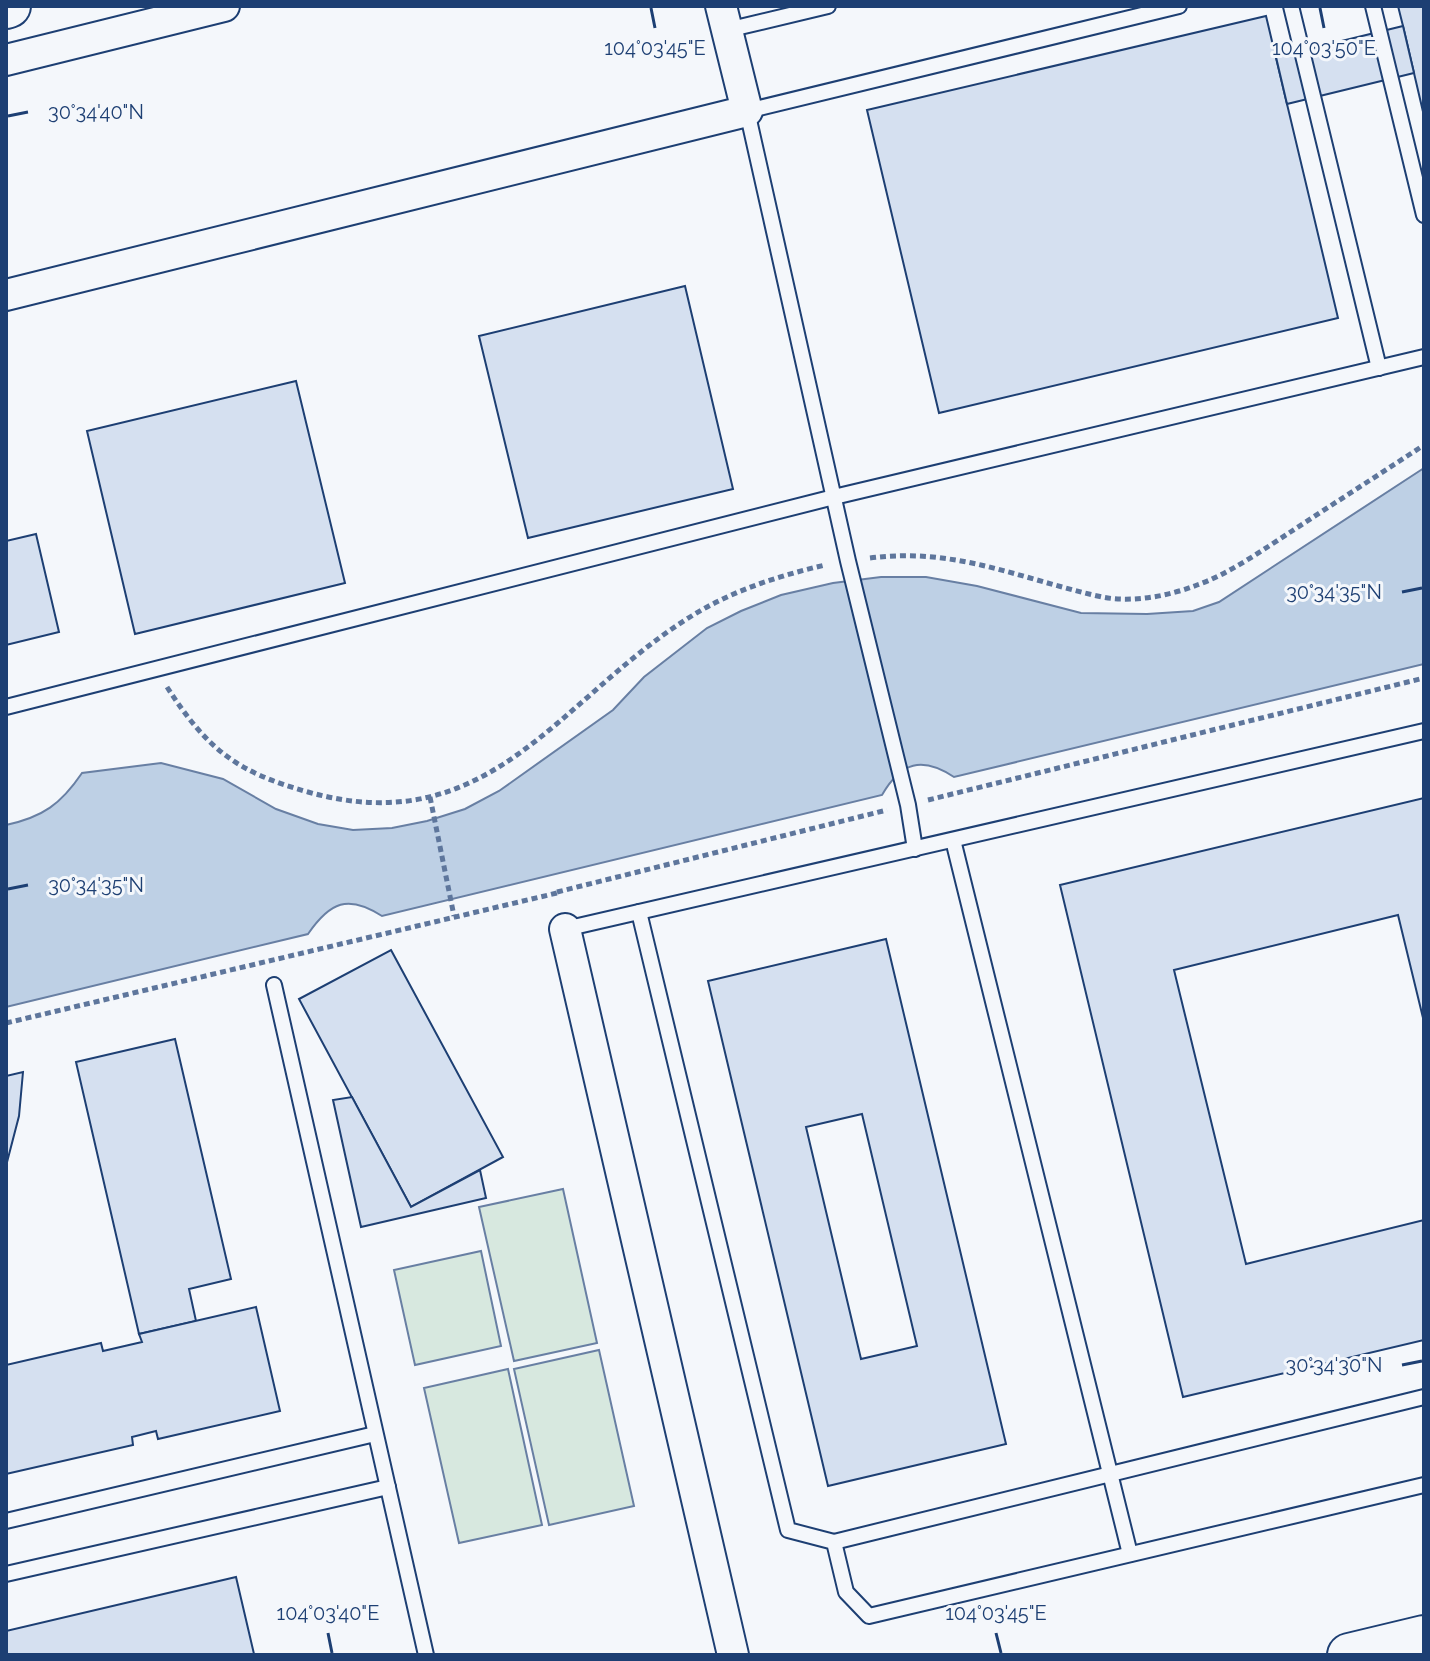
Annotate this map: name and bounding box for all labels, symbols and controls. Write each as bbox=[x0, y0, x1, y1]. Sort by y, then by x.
text: 104°03'45"E bbox=[604, 36, 706, 60]
text: 104°03'50"E bbox=[1272, 36, 1376, 60]
text: 30°34'40"N bbox=[48, 100, 144, 124]
text: 30°34'35"N bbox=[1286, 580, 1382, 604]
text: 30°34'35"N bbox=[48, 873, 144, 897]
text: 30°34'30"N bbox=[1286, 1353, 1382, 1377]
text: 104°03'40"E bbox=[277, 1601, 379, 1625]
text: 104°03'45"E bbox=[945, 1601, 1047, 1625]

